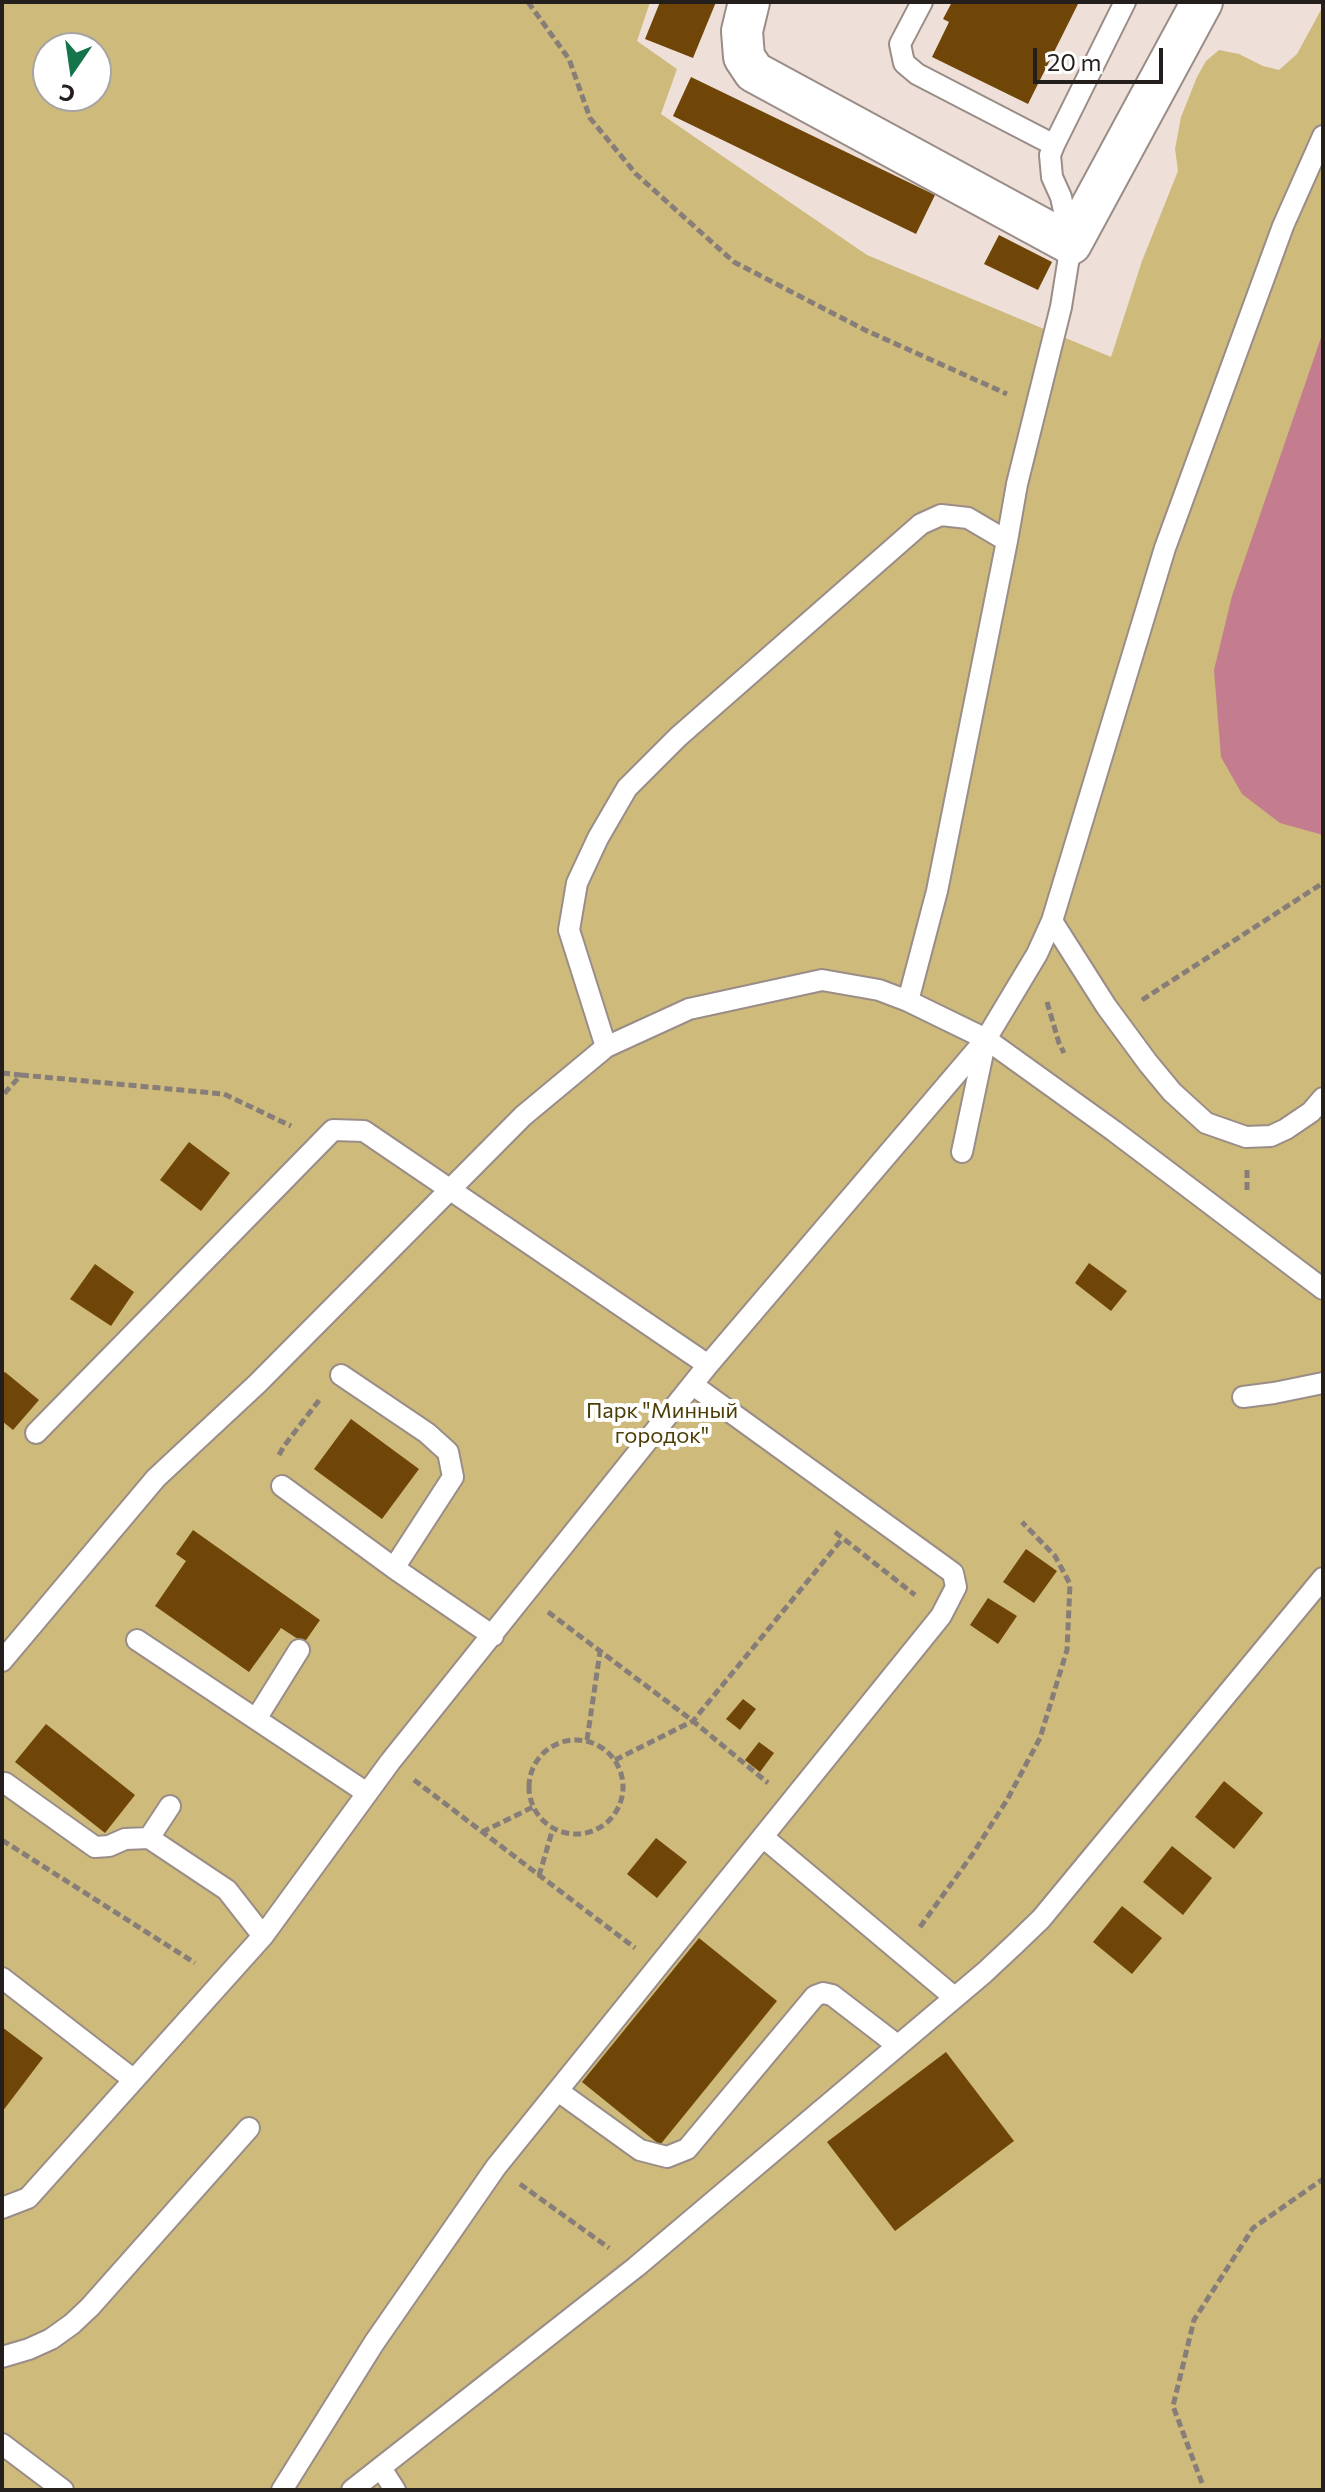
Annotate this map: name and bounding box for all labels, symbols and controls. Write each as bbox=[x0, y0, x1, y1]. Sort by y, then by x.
north arrow bbox=[32, 32, 112, 112]
scale bar bbox=[1037, 32, 1167, 82]
text: 20 m bbox=[1047, 47, 1101, 76]
text: С bbox=[57, 79, 77, 109]
park label: Парк "Минный городок" bbox=[586, 1398, 738, 1450]

